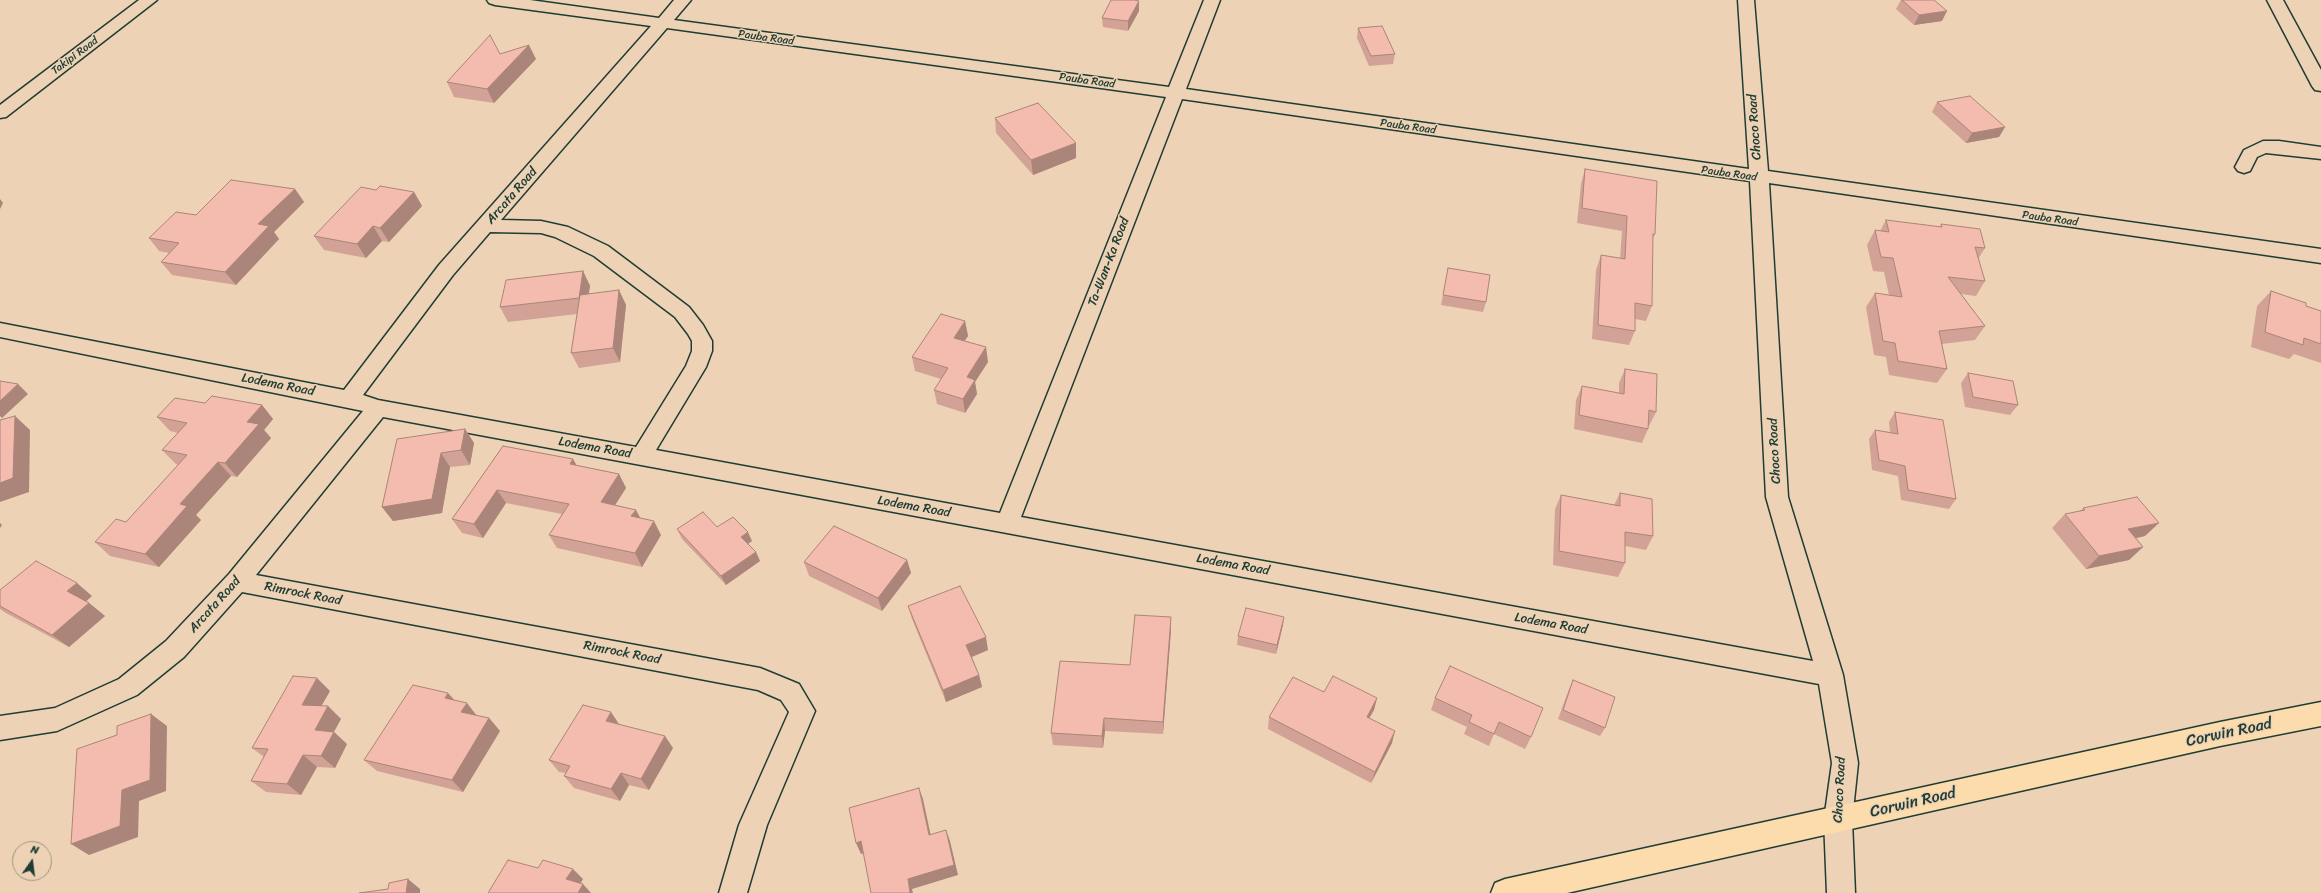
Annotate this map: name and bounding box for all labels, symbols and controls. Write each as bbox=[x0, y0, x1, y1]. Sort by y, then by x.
street label: Pauba Road bbox=[737, 28, 795, 48]
street label: Takipi Road bbox=[49, 34, 101, 78]
street label: Pauba Road bbox=[1058, 71, 1116, 91]
street label: Choco Road bbox=[1745, 94, 1765, 160]
street label: Pauba Road bbox=[1379, 117, 1437, 137]
street label: Pauba Road bbox=[1700, 164, 1758, 184]
street label: Arcata Road bbox=[483, 165, 541, 227]
street label: Pauba Road bbox=[2021, 209, 2079, 229]
street label: Ta-Wan-Ka Road bbox=[1085, 215, 1133, 309]
street label: Lodema Road bbox=[240, 370, 316, 400]
street label: Choco Road bbox=[1765, 418, 1785, 484]
street label: Lodema Road bbox=[557, 434, 633, 462]
street label: Lodema Road bbox=[876, 493, 952, 521]
street label: Lodema Road bbox=[1195, 551, 1271, 579]
street label: Arcata Road bbox=[186, 574, 244, 636]
street label: Rimrock Road bbox=[263, 579, 343, 609]
street label: Lodema Road bbox=[1513, 610, 1589, 638]
street label: Rimrock Road bbox=[582, 638, 662, 668]
street label: Corwin Road bbox=[2184, 715, 2274, 751]
street label: Choco Road bbox=[1830, 757, 1850, 823]
street label: Corwin Road bbox=[1868, 784, 1958, 822]
text: N bbox=[29, 840, 41, 860]
north arrow bbox=[12, 841, 52, 881]

